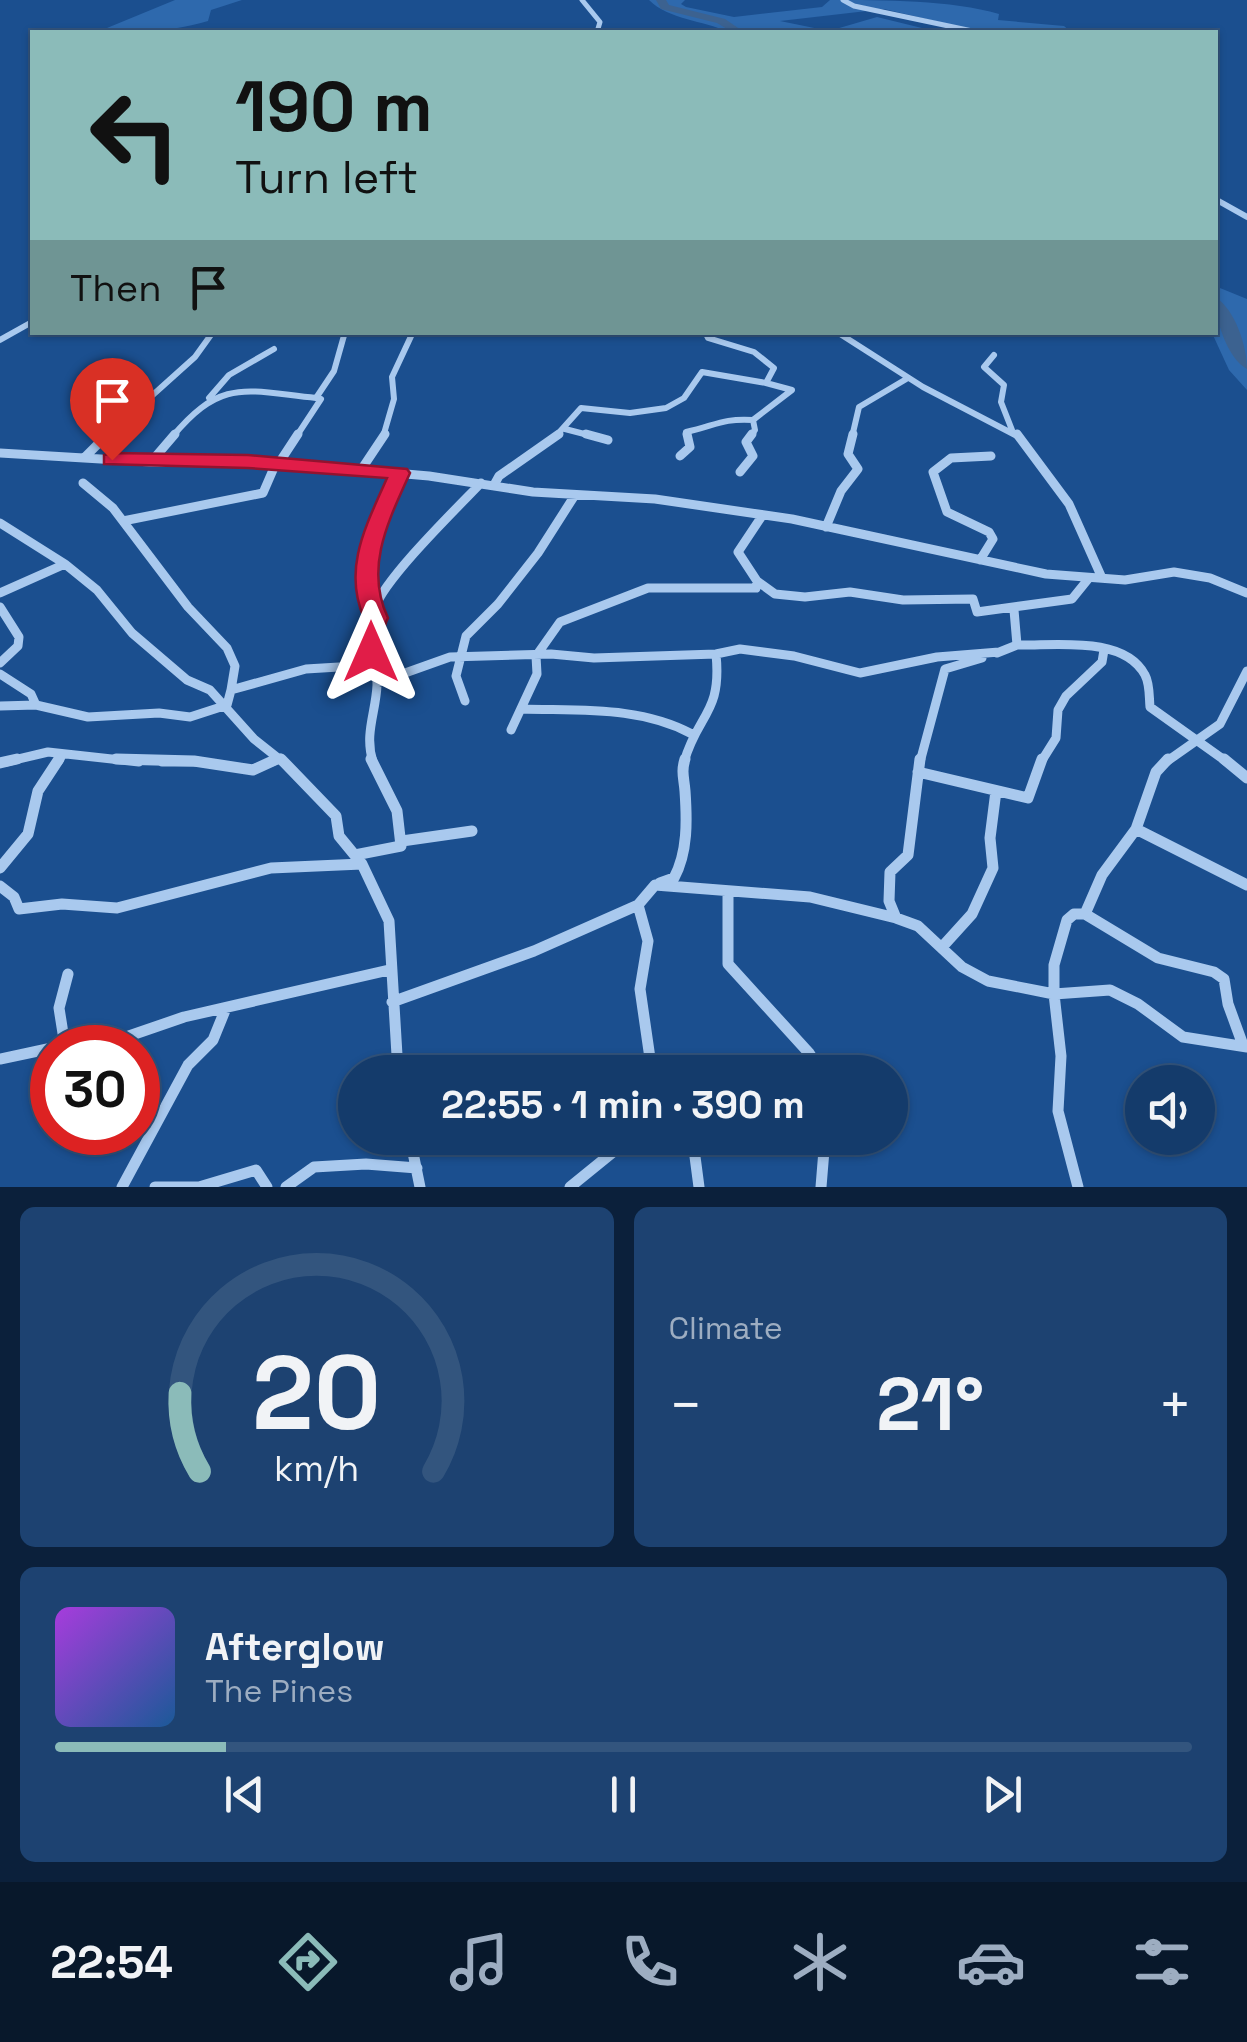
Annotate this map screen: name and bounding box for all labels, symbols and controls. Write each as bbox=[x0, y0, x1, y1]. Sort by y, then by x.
text: 190 m bbox=[235, 62, 433, 151]
icon: left bbox=[70, 70, 200, 200]
text: Turn left bbox=[235, 149, 418, 206]
icon: arrive bbox=[181, 260, 236, 315]
text: Then bbox=[70, 264, 161, 312]
pin bbox=[70, 358, 155, 461]
icon: arrive bbox=[85, 373, 140, 428]
position arrow bbox=[319, 600, 423, 704]
speed limit sign: 30 bbox=[30, 1025, 160, 1155]
map controls bbox=[1125, 1065, 1215, 1155]
button: sound bbox=[1125, 1065, 1215, 1155]
text: 22:55 · 1 min · 390 m bbox=[441, 1081, 805, 1129]
text: Climate bbox=[669, 1308, 783, 1348]
text: 20 bbox=[252, 1327, 381, 1459]
text: 21° bbox=[876, 1356, 984, 1452]
text: − bbox=[669, 1370, 703, 1440]
text: + bbox=[1158, 1370, 1192, 1440]
text: km/h bbox=[274, 1446, 359, 1491]
text: Afterglow bbox=[205, 1623, 385, 1671]
text: The Pines bbox=[205, 1671, 353, 1711]
icon: previous bbox=[217, 1767, 272, 1822]
icon: pause bbox=[596, 1767, 651, 1822]
icon: next bbox=[975, 1767, 1030, 1822]
icon: directions bbox=[273, 1927, 343, 1997]
icon: music bbox=[444, 1927, 514, 1997]
icon: phone bbox=[615, 1927, 685, 1997]
icon: climate bbox=[785, 1927, 855, 1997]
icon: car bbox=[956, 1927, 1026, 1997]
icon: filters bbox=[1127, 1927, 1197, 1997]
text: 22:54 bbox=[50, 1934, 173, 1991]

